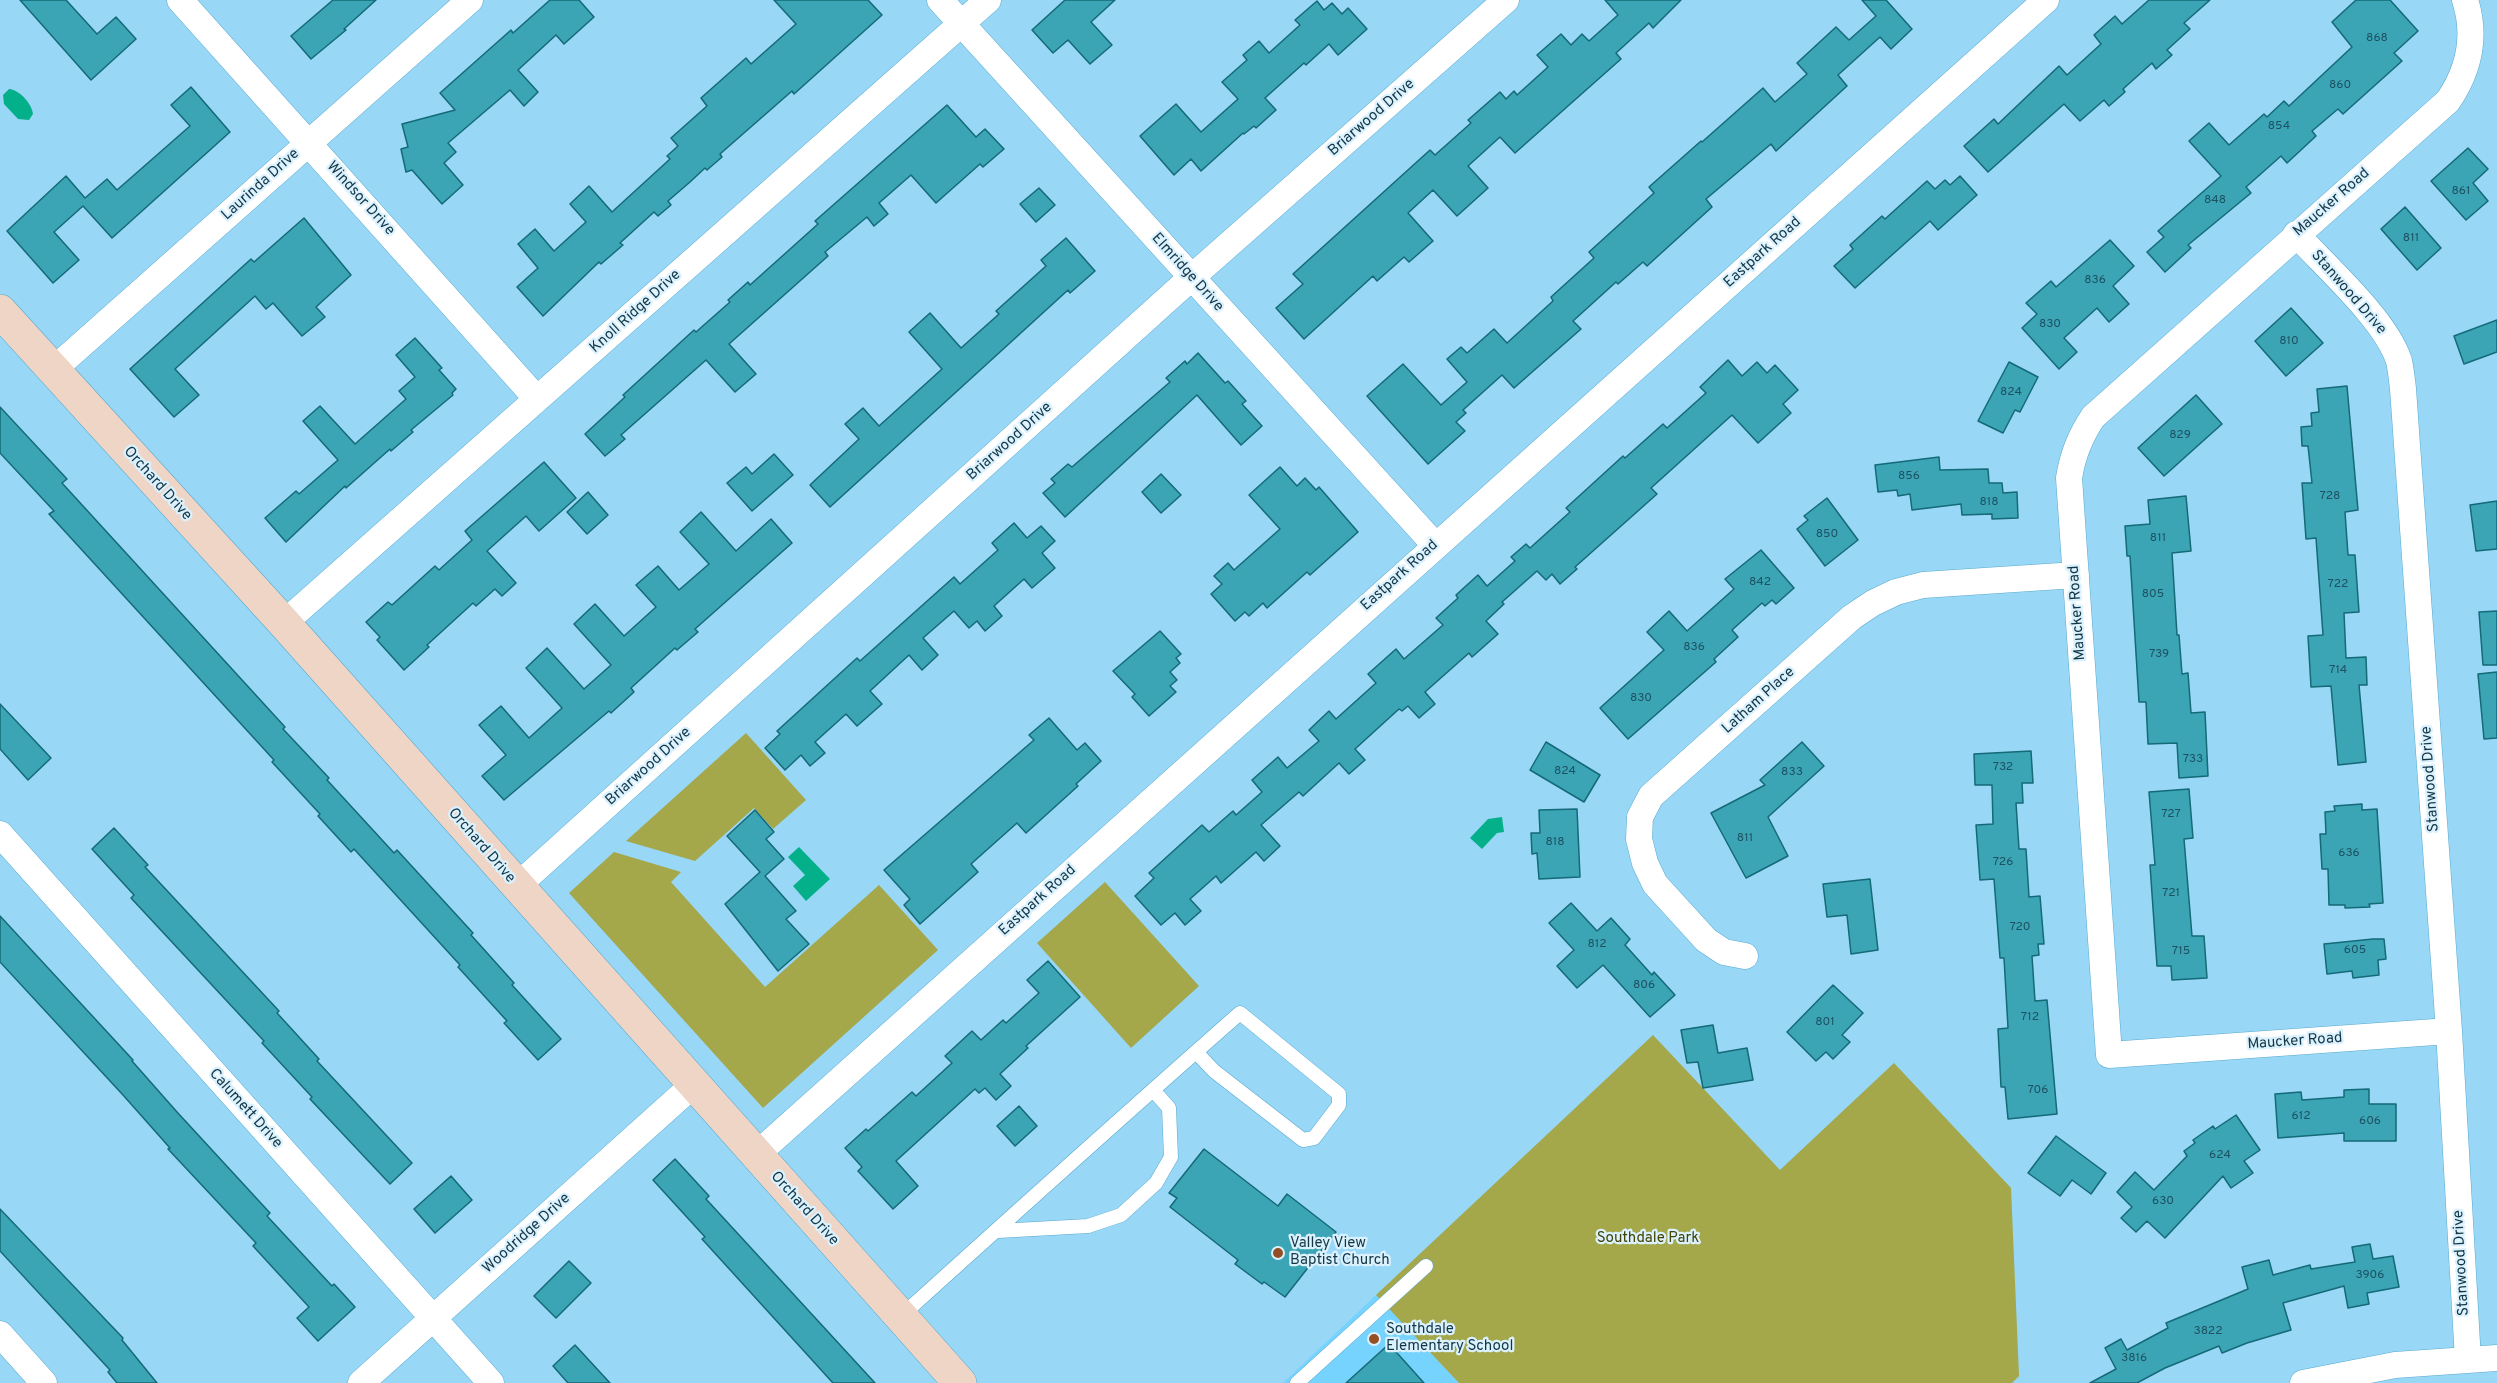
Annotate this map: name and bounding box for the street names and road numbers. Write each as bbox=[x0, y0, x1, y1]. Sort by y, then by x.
street label: Briarwood Drive bbox=[1325, 76, 1419, 160]
street label: Laurinda Drive bbox=[218, 145, 304, 225]
street label: Windsor Drive bbox=[322, 158, 398, 240]
street label: Maucker Road bbox=[2290, 165, 2374, 241]
street label: Eastpark Road bbox=[1721, 214, 1805, 292]
street label: Elmridge Drive bbox=[1147, 230, 1227, 316]
street label: Stanwood Drive bbox=[2306, 247, 2390, 339]
street label: Knoll Ridge Drive bbox=[587, 266, 685, 358]
street label: Briarwood Drive bbox=[964, 399, 1056, 485]
street label: Orchard Drive bbox=[119, 443, 195, 525]
street label: Eastpark Road bbox=[1358, 537, 1442, 615]
street label: Maucker Road bbox=[2066, 565, 2090, 661]
street label: Latham Place bbox=[1719, 664, 1799, 738]
street label: Briarwood Drive bbox=[603, 724, 695, 810]
street label: Stanwood Drive bbox=[2418, 725, 2444, 833]
street label: Orchard Drive bbox=[444, 805, 518, 887]
street label: Eastpark Road bbox=[996, 862, 1080, 940]
street label: Maucker Road bbox=[2247, 1030, 2343, 1054]
street label: Calumett Drive bbox=[204, 1065, 286, 1153]
street label: Orchard Drive bbox=[766, 1168, 842, 1250]
street label: Woodridge Drive bbox=[480, 1190, 574, 1278]
street label: Stanwood Drive bbox=[2450, 1210, 2474, 1316]

